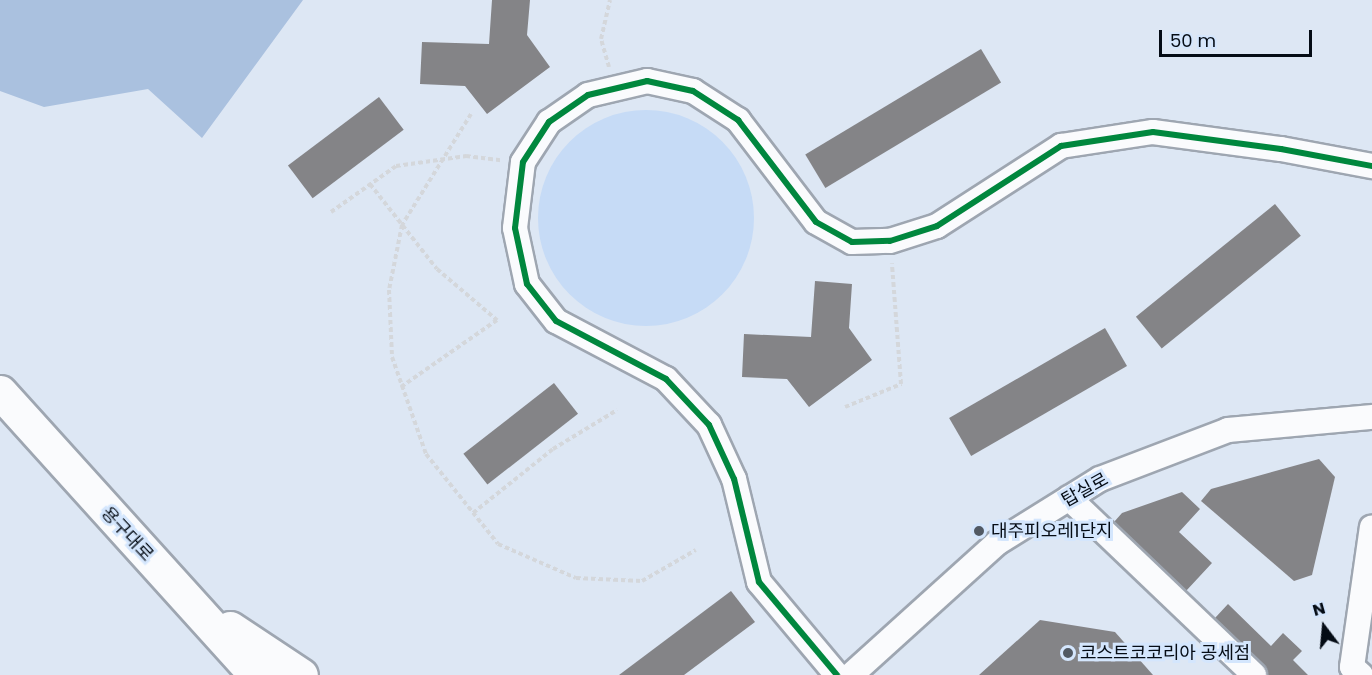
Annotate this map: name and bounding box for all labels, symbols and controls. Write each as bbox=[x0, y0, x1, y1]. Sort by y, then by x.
scale bar bbox=[1162, 18, 1315, 56]
text: 50 m bbox=[1170, 28, 1216, 53]
street label: 탑실로 bbox=[1058, 469, 1112, 511]
street label: 용구대로 bbox=[97, 502, 157, 566]
place label: 대주피오레1단지 bbox=[991, 520, 1113, 542]
marker: 대주피오레1단지 bbox=[972, 524, 986, 538]
north arrow bbox=[1294, 597, 1354, 657]
text: N bbox=[1310, 597, 1328, 622]
place label: 코스트코코리아 공세점 bbox=[1080, 642, 1250, 664]
marker: 코스트코코리아 공세점 bbox=[1061, 646, 1075, 660]

